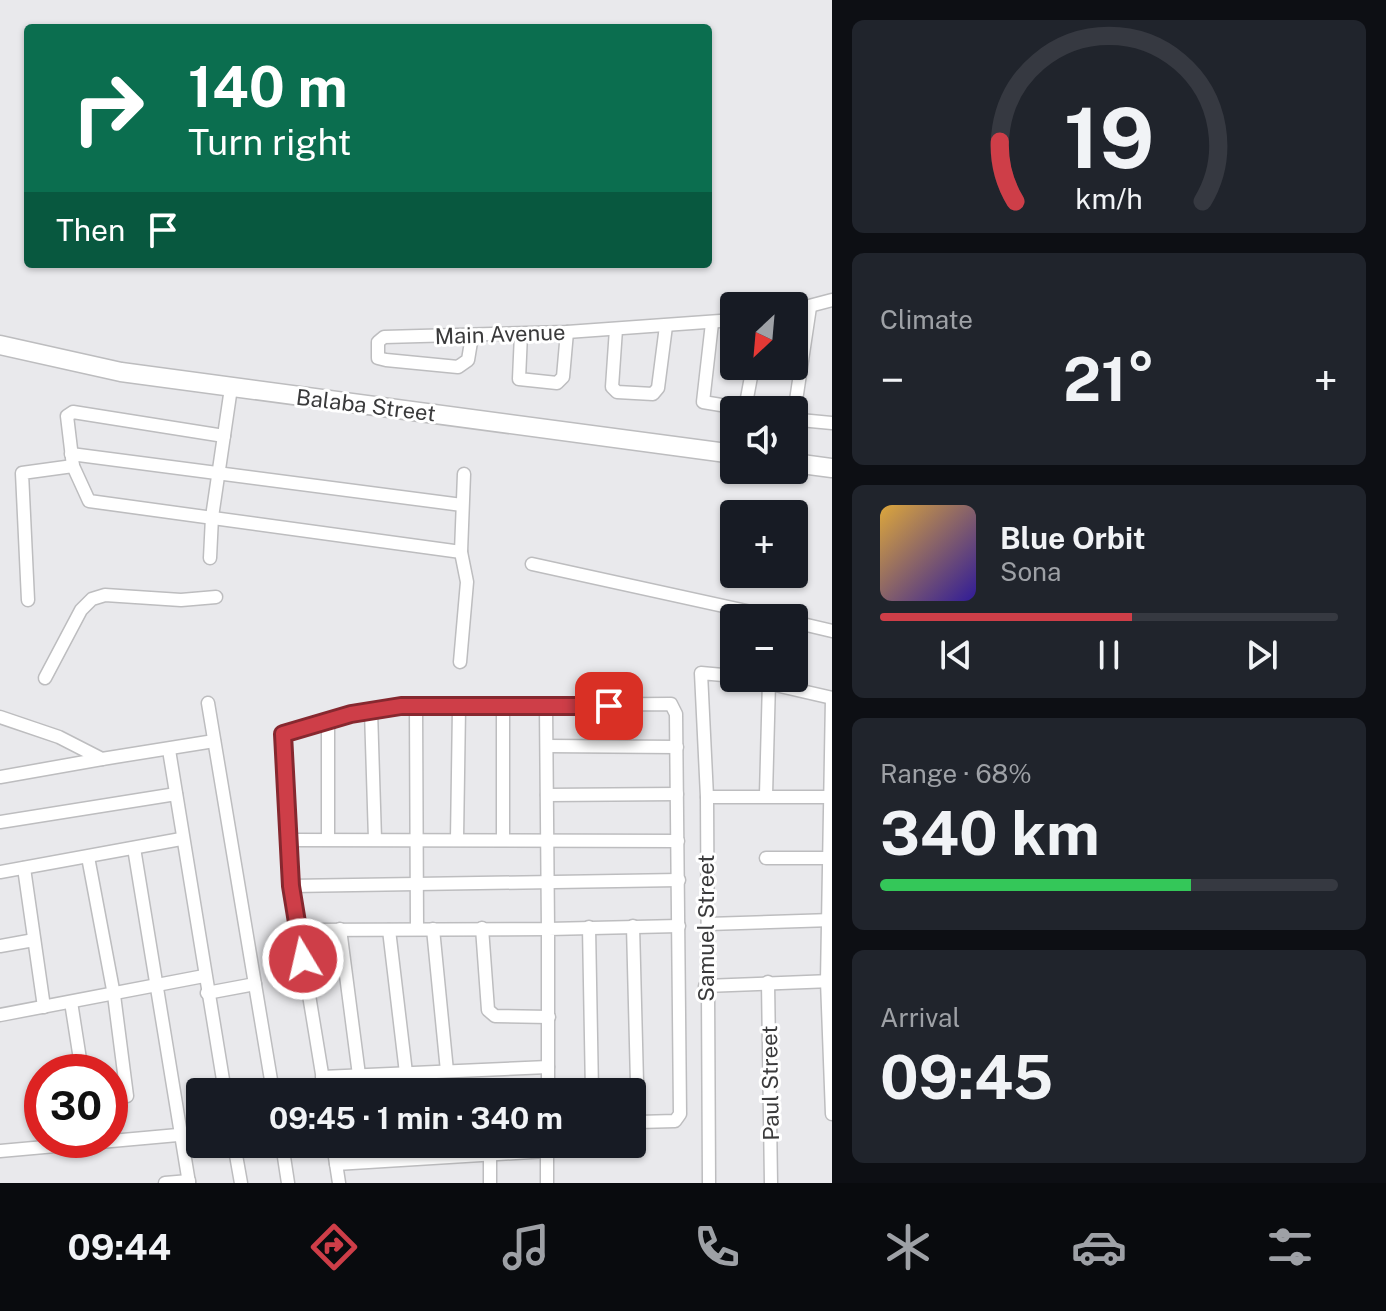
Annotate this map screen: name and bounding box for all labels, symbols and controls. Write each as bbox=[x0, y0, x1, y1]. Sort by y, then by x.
text: 140 m bbox=[188, 54, 348, 120]
icon: right bbox=[56, 56, 160, 160]
text: 19 bbox=[1064, 89, 1154, 187]
text: Turn right bbox=[188, 121, 351, 163]
text: km/h bbox=[1075, 182, 1143, 215]
icon: arrive bbox=[141, 208, 185, 252]
text: Then bbox=[56, 212, 125, 248]
north arrow bbox=[720, 292, 808, 380]
map controls bbox=[720, 292, 808, 692]
text: Climate bbox=[880, 304, 973, 335]
street label: Main Avenue bbox=[434, 319, 566, 349]
text: 21° bbox=[1063, 344, 1155, 415]
text: − bbox=[880, 354, 904, 406]
text: + bbox=[1314, 354, 1338, 406]
street label: Balaba Street bbox=[295, 384, 437, 426]
button: sound bbox=[720, 396, 808, 484]
button: + bbox=[720, 500, 808, 588]
text: Blue Orbit bbox=[1000, 520, 1146, 556]
text: Sona bbox=[1000, 556, 1061, 587]
button: − bbox=[720, 604, 808, 692]
icon: previous bbox=[934, 633, 978, 677]
icon: pause bbox=[1087, 633, 1131, 677]
icon: next bbox=[1240, 633, 1284, 677]
pin bbox=[575, 672, 643, 740]
icon: arrive bbox=[587, 684, 631, 728]
text: Range · 68% bbox=[880, 758, 1032, 789]
text: 340 km bbox=[880, 798, 1100, 869]
street label: Samuel Street bbox=[693, 854, 719, 1002]
position arrow bbox=[261, 917, 345, 1001]
text: Arrival bbox=[880, 1002, 960, 1033]
street label: Paul Street bbox=[756, 1025, 784, 1141]
text: 09:45 bbox=[880, 1042, 1053, 1113]
speed limit sign: 30 bbox=[24, 1054, 128, 1158]
text: 09:45 · 1 min · 340 m bbox=[269, 1100, 563, 1136]
icon: directions bbox=[306, 1219, 362, 1275]
icon: music bbox=[498, 1219, 554, 1275]
icon: phone bbox=[689, 1219, 745, 1275]
icon: climate bbox=[880, 1219, 936, 1275]
icon: car bbox=[1071, 1219, 1127, 1275]
icon: filters bbox=[1262, 1219, 1318, 1275]
text: 09:44 bbox=[68, 1226, 171, 1268]

